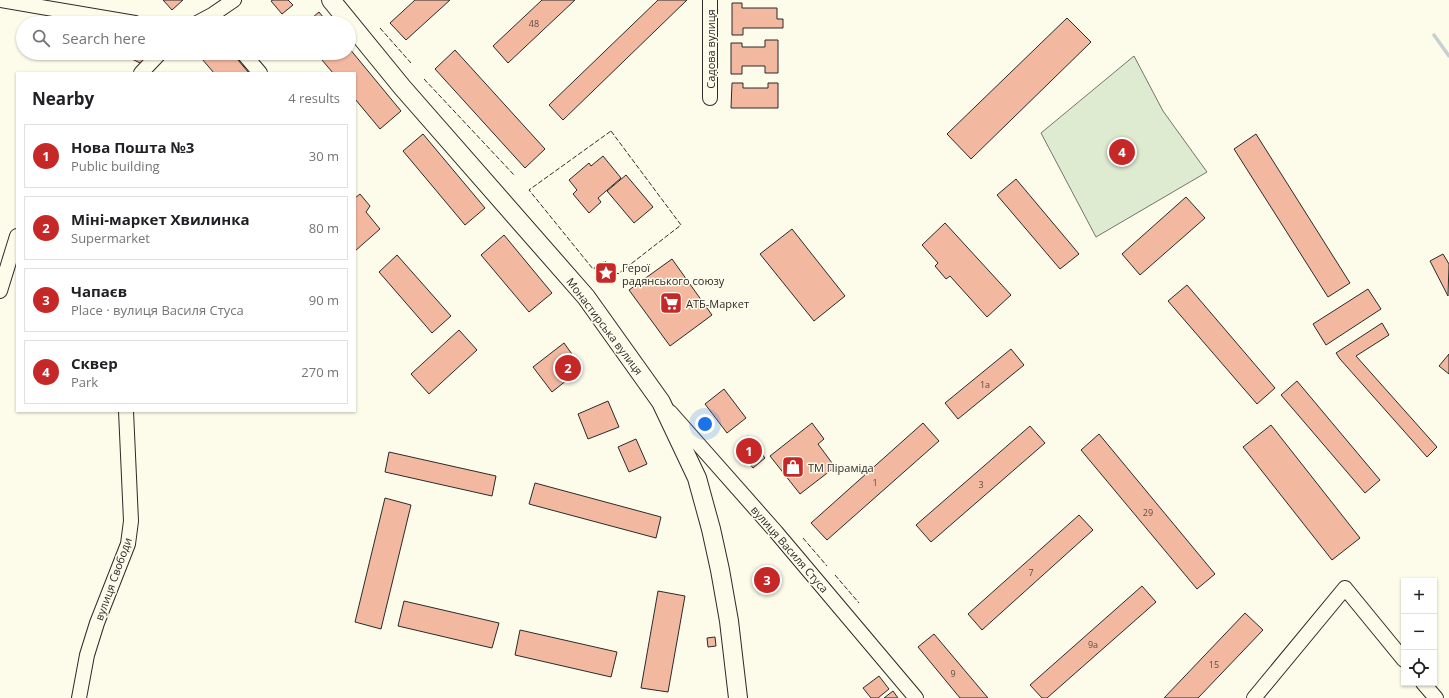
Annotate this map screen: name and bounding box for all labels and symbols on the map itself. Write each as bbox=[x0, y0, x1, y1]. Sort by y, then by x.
street label: Садова вулиця bbox=[703, 9, 718, 89]
house number: 48 bbox=[529, 17, 539, 30]
pin: 4 bbox=[1109, 137, 1135, 167]
place icon: Герої радянського союзу bbox=[593, 260, 619, 286]
place label: Герої радянського союзу bbox=[622, 260, 725, 288]
street label: Монастирська вулиця bbox=[563, 274, 647, 378]
supermarket icon: АТБ-Маркет bbox=[658, 290, 684, 316]
place label: АТБ-Маркет bbox=[686, 296, 749, 311]
pin: 2 bbox=[555, 353, 581, 383]
house number: 1а bbox=[980, 378, 990, 391]
your location bbox=[695, 414, 715, 434]
pin: 1 bbox=[736, 436, 762, 466]
shop icon: ТМ Піраміда bbox=[780, 454, 806, 480]
place label: ТМ Піраміда bbox=[808, 460, 874, 475]
house number: 1 bbox=[872, 476, 878, 489]
house number: 3 bbox=[978, 478, 984, 491]
street label: вулиця Василя Стуса bbox=[748, 502, 832, 596]
house number: 29 bbox=[1143, 506, 1153, 519]
street label: вулиця Свободи bbox=[91, 535, 135, 623]
pin: 3 bbox=[754, 565, 780, 595]
house number: 7 bbox=[1028, 566, 1034, 579]
house number: 9а bbox=[1088, 638, 1098, 651]
house number: 15 bbox=[1209, 658, 1219, 671]
house number: 9 bbox=[950, 667, 956, 680]

